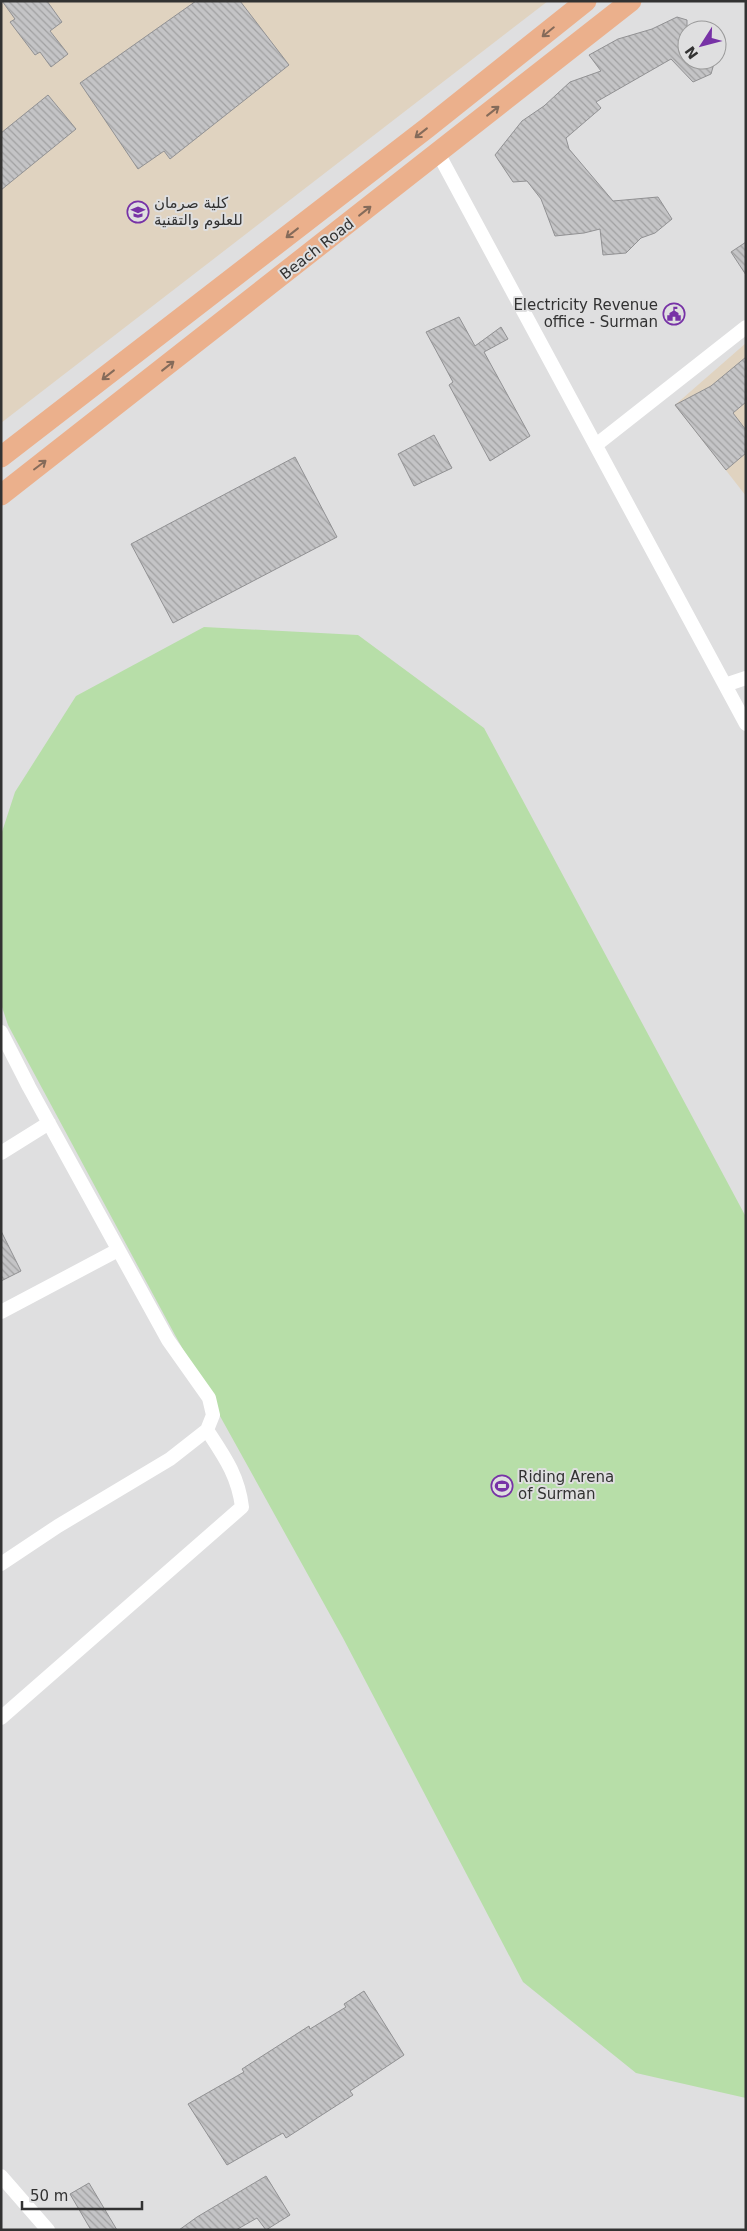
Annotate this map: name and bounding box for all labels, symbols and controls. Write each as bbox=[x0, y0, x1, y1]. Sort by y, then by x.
north arrow bbox=[677, 20, 727, 70]
one-way arrow bbox=[541, 26, 554, 37]
text: N bbox=[682, 43, 701, 62]
one-way arrow bbox=[486, 105, 499, 116]
one-way arrow bbox=[414, 127, 427, 138]
place label: كلية صرمان للعلوم والتقنية bbox=[154, 194, 243, 229]
school or university icon: كلية صرمان للعلوم والتقنية bbox=[126, 200, 150, 224]
one-way arrow bbox=[358, 206, 371, 217]
street label: Beach Road bbox=[276, 215, 358, 283]
one-way arrow bbox=[286, 227, 299, 238]
place label: Electricity Revenue office - Surman bbox=[513, 296, 658, 331]
public building icon: Electricity Revenue office - Surman bbox=[662, 302, 686, 326]
one-way arrow bbox=[161, 360, 174, 371]
one-way arrow bbox=[102, 369, 115, 380]
one-way arrow bbox=[33, 460, 46, 471]
place label: Riding Arena of Surman bbox=[518, 1468, 614, 1503]
sports icon: Riding Arena of Surman bbox=[490, 1474, 514, 1498]
scale bar bbox=[22, 2178, 142, 2210]
text: 50 m bbox=[30, 2187, 68, 2205]

